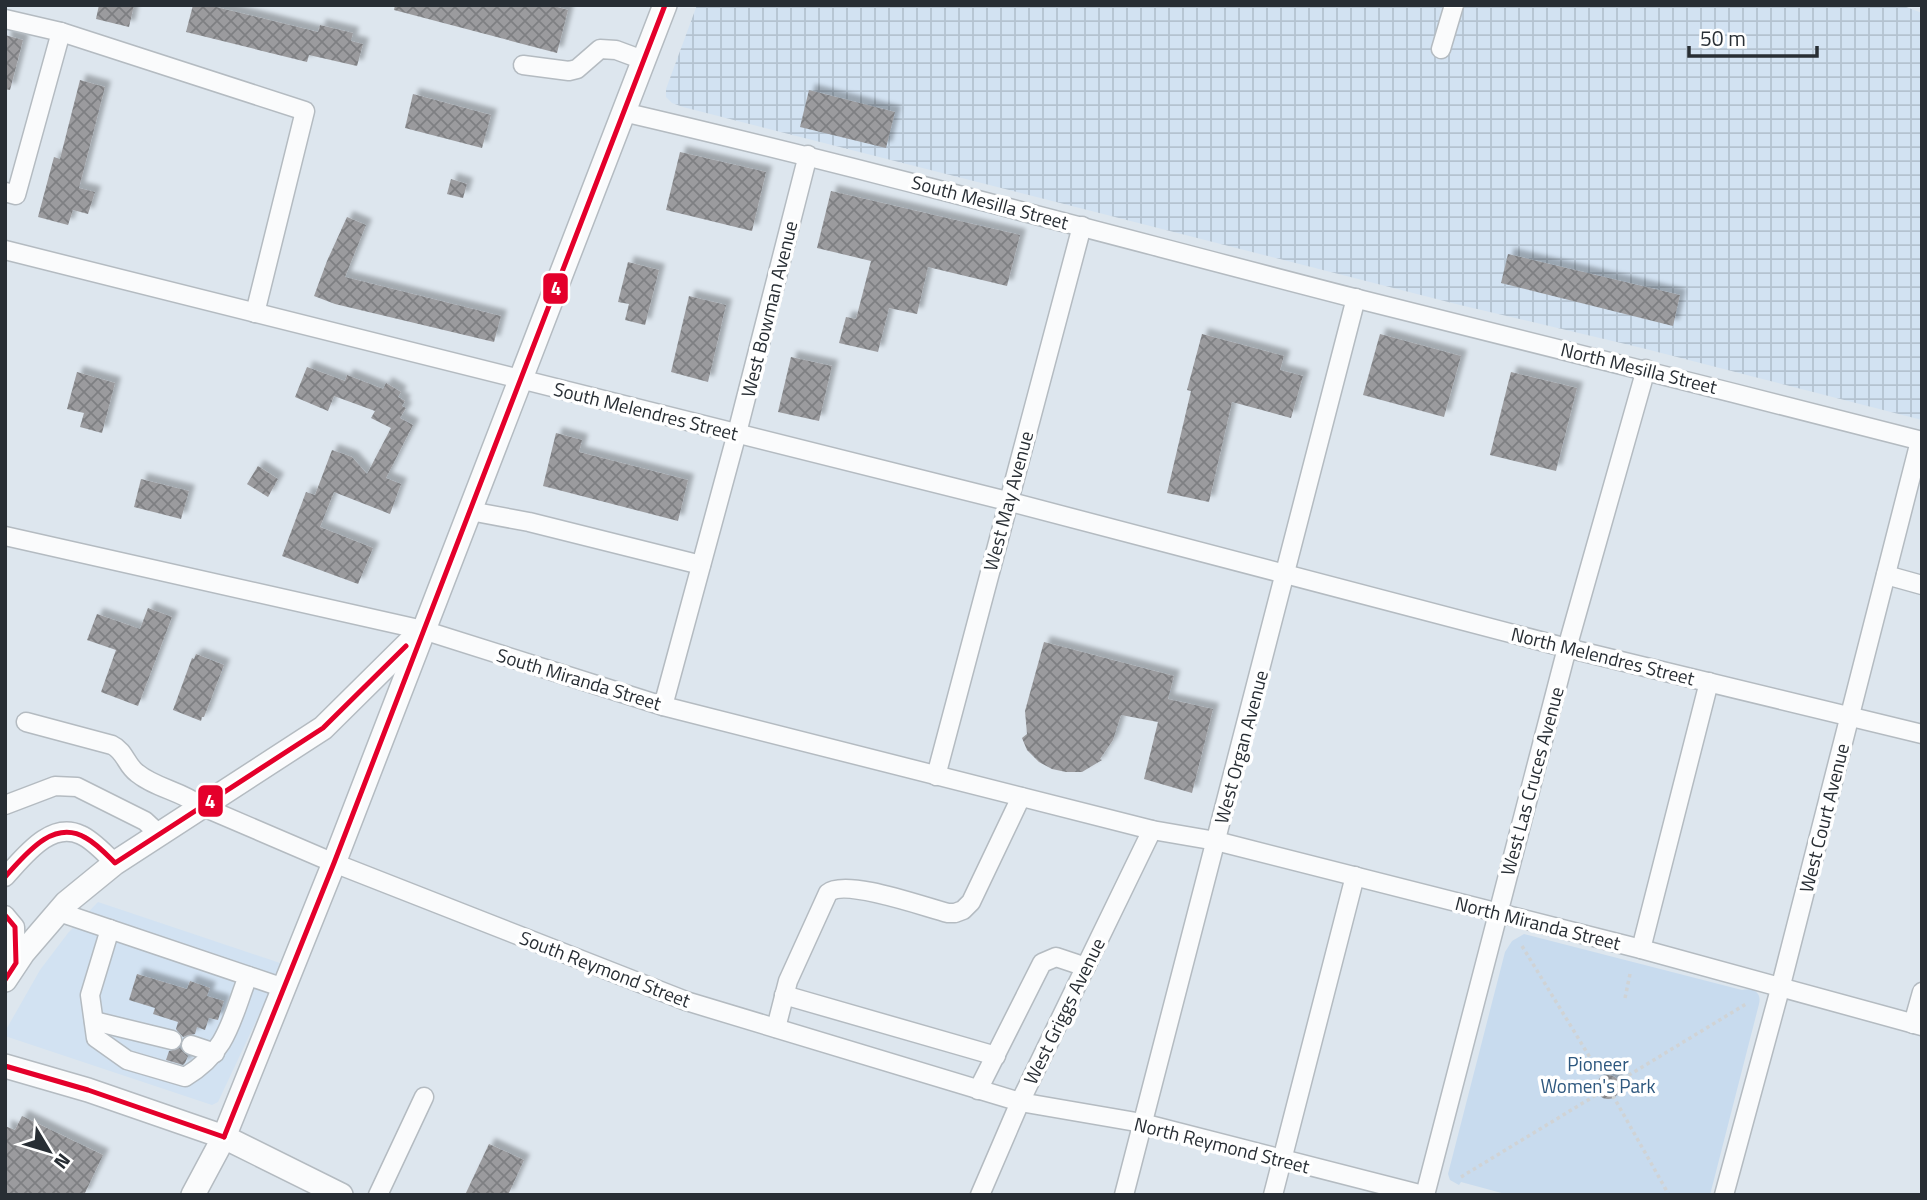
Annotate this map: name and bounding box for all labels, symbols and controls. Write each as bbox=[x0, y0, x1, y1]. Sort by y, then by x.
scale bar bbox=[1689, 14, 1817, 58]
text: 50 m bbox=[1700, 22, 1746, 54]
street label: South Mesilla Street bbox=[908, 167, 1072, 236]
street label: West Bowman Avenue bbox=[733, 218, 804, 400]
line badge: 4 bbox=[542, 272, 569, 305]
text: 4 bbox=[551, 273, 561, 302]
street label: North Mesilla Street bbox=[1558, 334, 1721, 401]
street label: South Melendres Street bbox=[551, 374, 742, 448]
street label: West May Avenue bbox=[975, 428, 1040, 574]
street label: North Melendres Street bbox=[1508, 619, 1698, 692]
street label: South Miranda Street bbox=[493, 640, 665, 717]
street label: West Organ Avenue bbox=[1206, 667, 1275, 827]
street label: West Las Cruces Avenue bbox=[1492, 683, 1571, 879]
street label: West Court Avenue bbox=[1791, 740, 1856, 896]
line badge: 4 bbox=[197, 784, 224, 818]
text: 4 bbox=[205, 786, 215, 815]
street label: North Miranda Street bbox=[1452, 888, 1624, 957]
street label: South Reymond Street bbox=[516, 923, 695, 1015]
street label: West Griggs Avenue bbox=[1015, 932, 1112, 1089]
park label: Pioneer Women's Park bbox=[1540, 1049, 1656, 1100]
street label: North Reymond Street bbox=[1131, 1109, 1313, 1180]
north arrow bbox=[14, 1116, 84, 1186]
text: N bbox=[47, 1148, 78, 1176]

